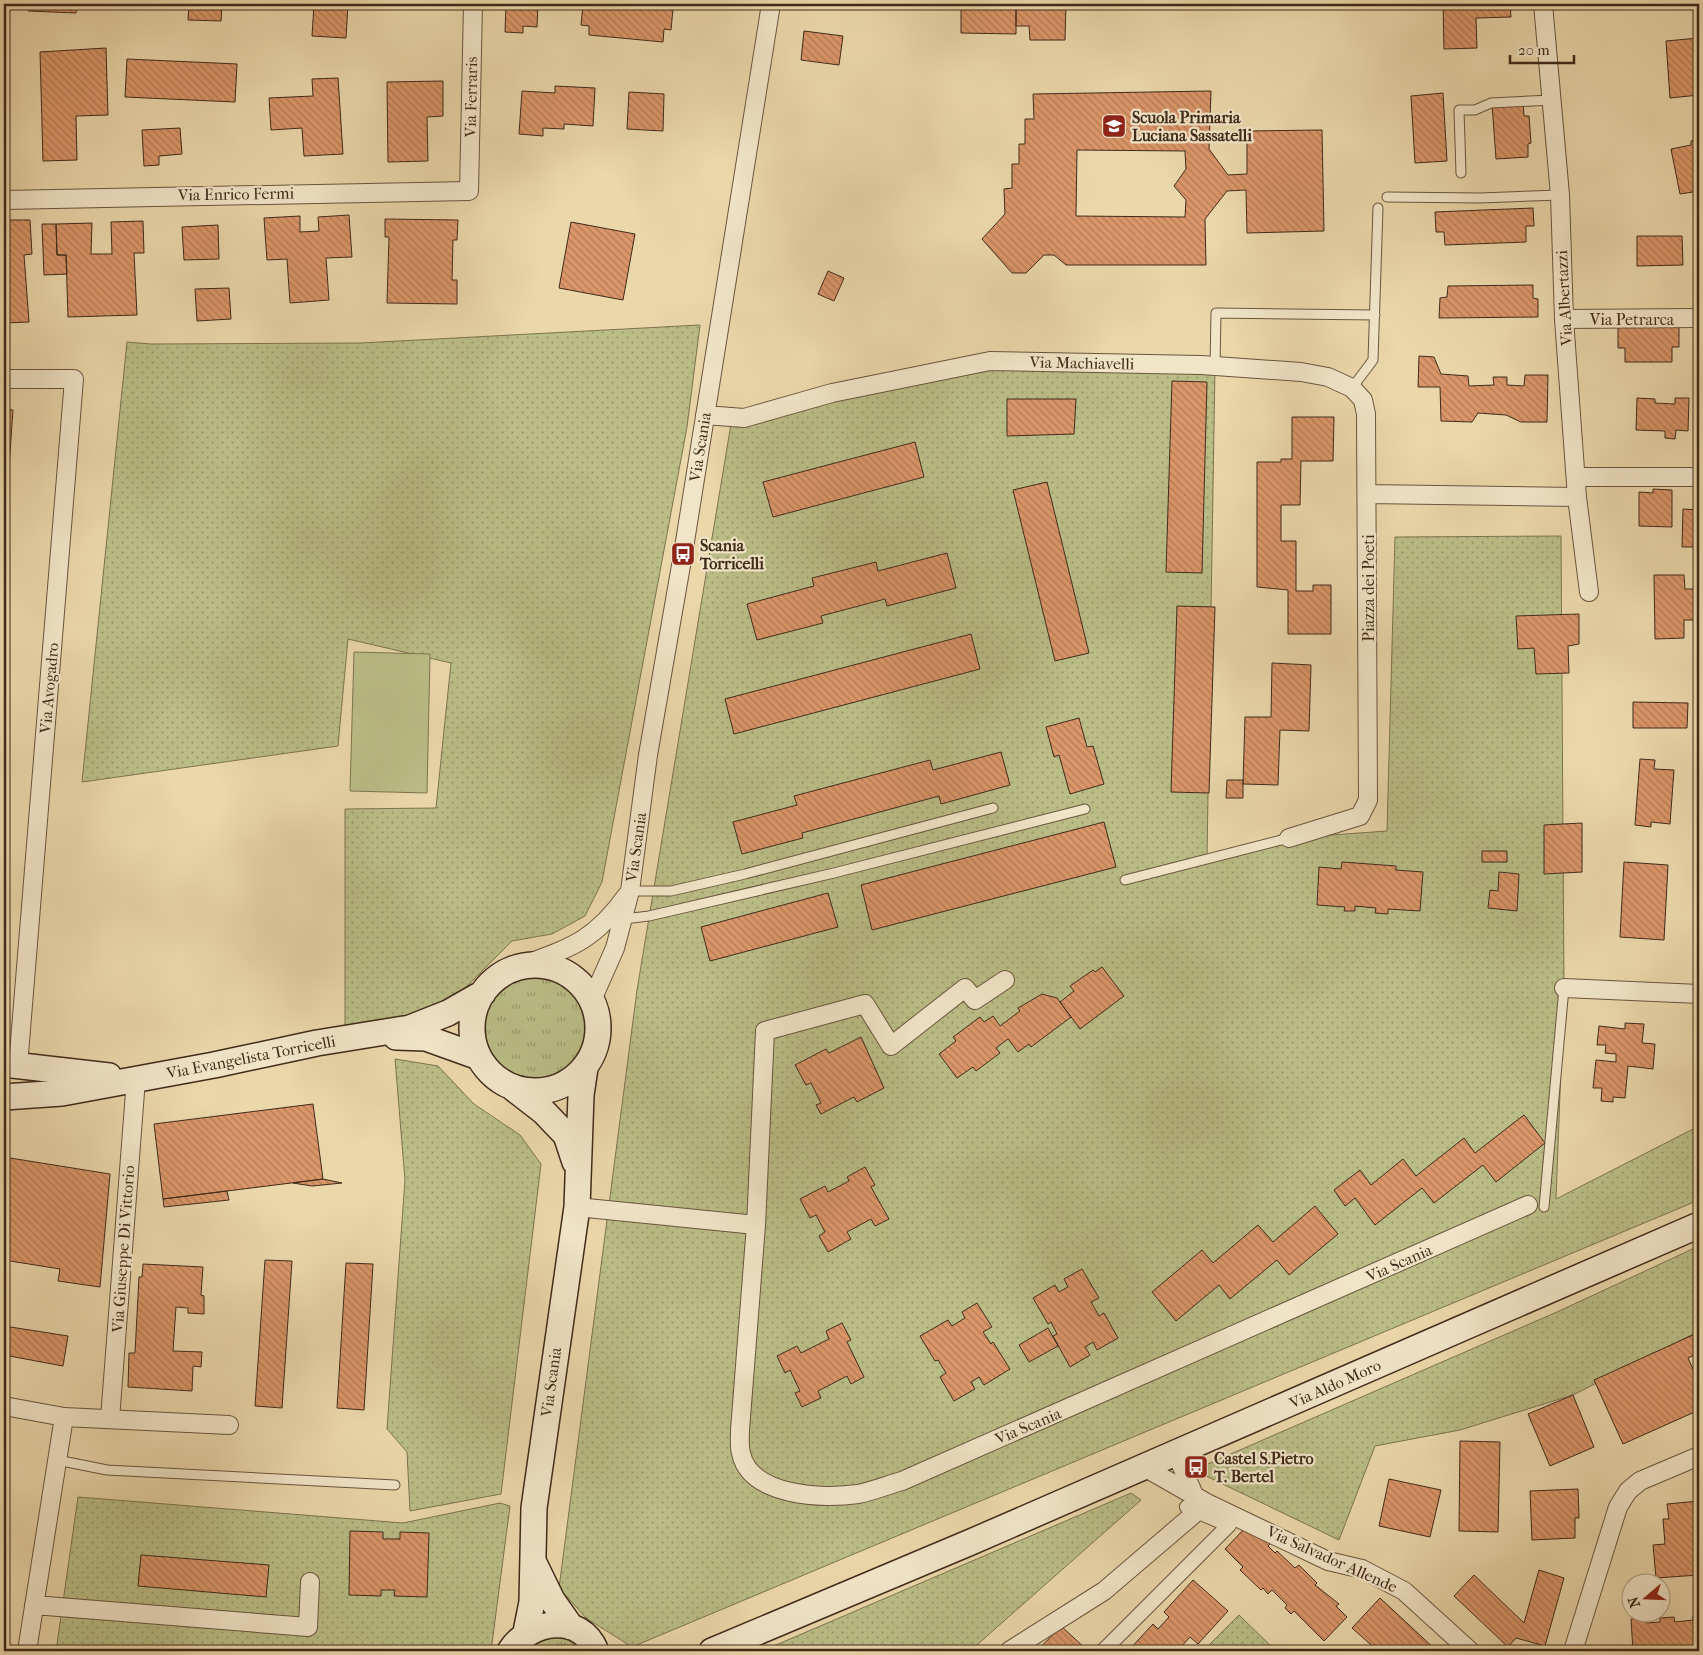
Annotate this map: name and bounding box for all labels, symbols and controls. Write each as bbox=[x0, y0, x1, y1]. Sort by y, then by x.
scale bar bbox=[1510, 32, 1574, 64]
text: 20 m bbox=[1518, 41, 1550, 59]
street label: Via Ferraris bbox=[461, 56, 481, 139]
place label: Scuola Primaria Luciana Sassatelli bbox=[1132, 108, 1252, 145]
school or university icon: Scuola Primaria Luciana Sassatelli bbox=[1101, 113, 1127, 139]
street label: Via Enrico Fermi bbox=[177, 183, 295, 205]
street label: Via Albertazzi bbox=[1552, 249, 1576, 347]
street label: Via Petrarca bbox=[1589, 310, 1675, 329]
street label: Via Machiavelli bbox=[1028, 353, 1135, 373]
street label: Via Scania bbox=[685, 410, 715, 484]
street label: Piazza dei Poeti bbox=[1359, 534, 1378, 642]
place label: Scania Torricelli bbox=[699, 536, 764, 573]
bus stop icon: Scania Torricelli bbox=[670, 541, 696, 567]
street label: Via Avogadro bbox=[35, 642, 62, 735]
street label: Via Scania bbox=[622, 810, 650, 884]
street label: Via Evangelista Torricelli bbox=[164, 1031, 337, 1083]
street label: Via Giuseppe Di Vittorio bbox=[108, 1165, 138, 1334]
street label: Via Scania bbox=[1362, 1240, 1435, 1286]
street label: Via Scania bbox=[537, 1345, 565, 1419]
street label: Via Aldo Moro bbox=[1285, 1355, 1384, 1413]
street label: Via Scania bbox=[991, 1403, 1065, 1449]
place label: Castel S.Pietro T. Bertel bbox=[1213, 1449, 1314, 1486]
bus stop icon: Castel S.Pietro T. Bertel bbox=[1183, 1454, 1209, 1480]
street label: Via Salvador Allende bbox=[1263, 1521, 1400, 1596]
north arrow bbox=[1620, 1572, 1670, 1622]
text: N bbox=[1624, 1594, 1644, 1610]

